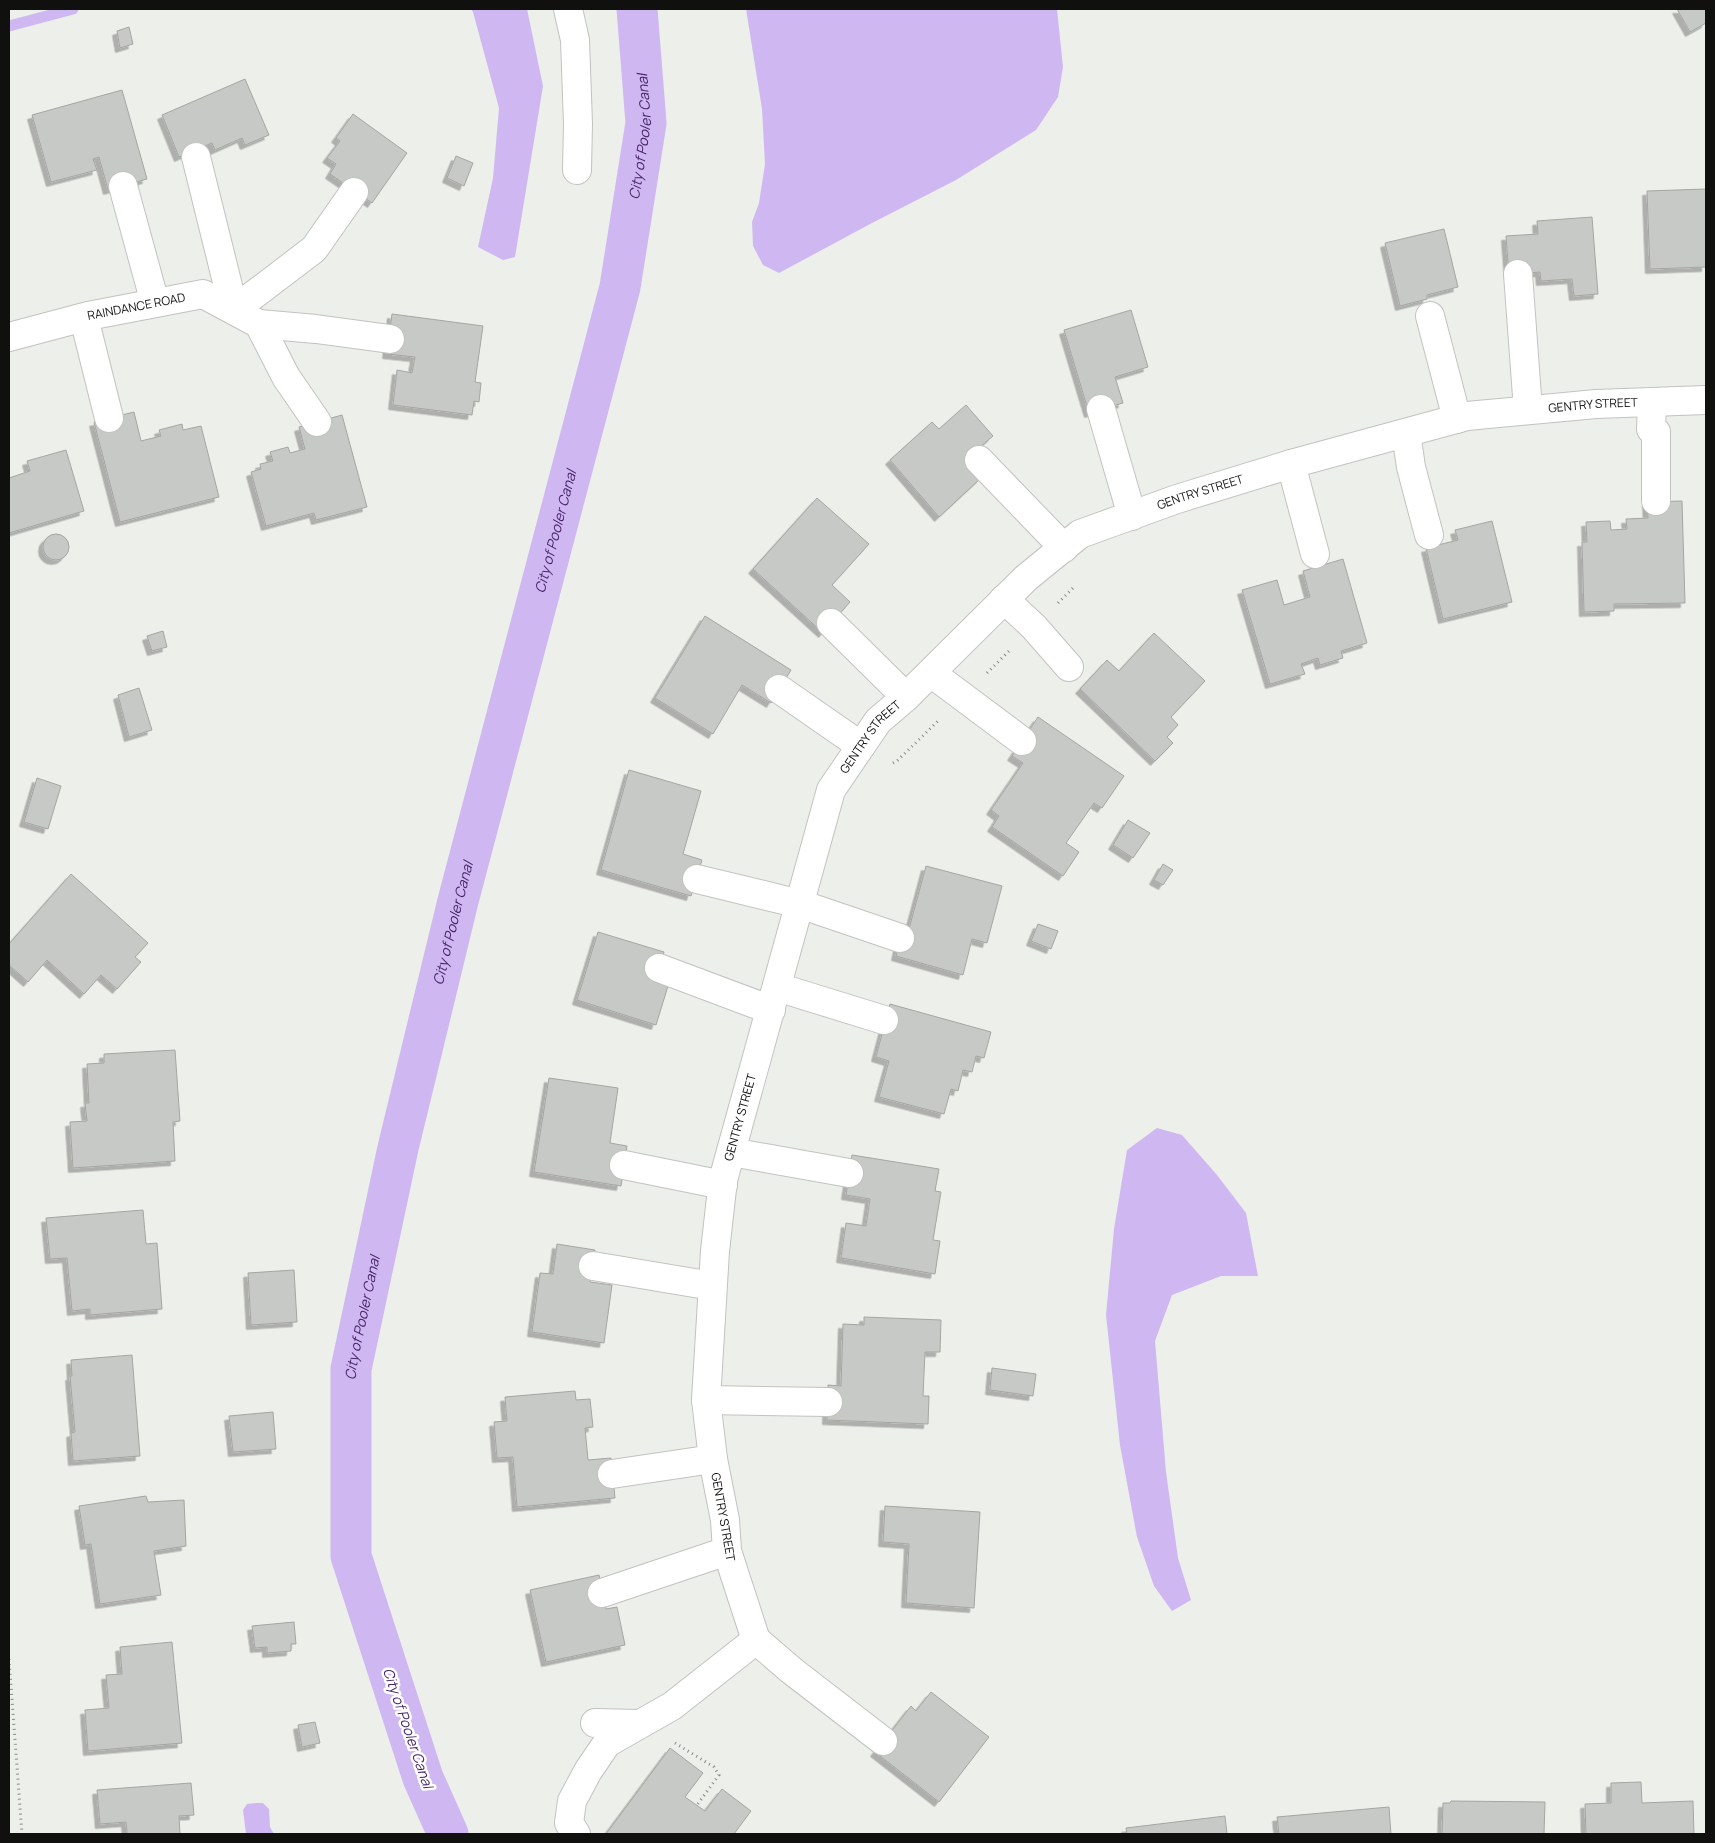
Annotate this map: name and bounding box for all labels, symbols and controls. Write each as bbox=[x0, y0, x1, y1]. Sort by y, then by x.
water label: City of Pooler Canal bbox=[624, 71, 655, 201]
street label: RAINDANCE ROAD bbox=[86, 289, 187, 324]
street label: GENTRY STREET bbox=[1547, 393, 1639, 416]
water label: City of Pooler Canal bbox=[530, 466, 581, 595]
street label: GENTRY STREET bbox=[1154, 470, 1246, 514]
street label: GENTRY STREET bbox=[836, 696, 905, 777]
water label: City of Pooler Canal bbox=[428, 858, 477, 987]
street label: GENTRY STREET bbox=[720, 1071, 760, 1163]
water label: City of Pooler Canal bbox=[341, 1252, 384, 1380]
street label: GENTRY STREET bbox=[707, 1471, 740, 1563]
water label: City of Pooler Canal bbox=[379, 1665, 439, 1792]

